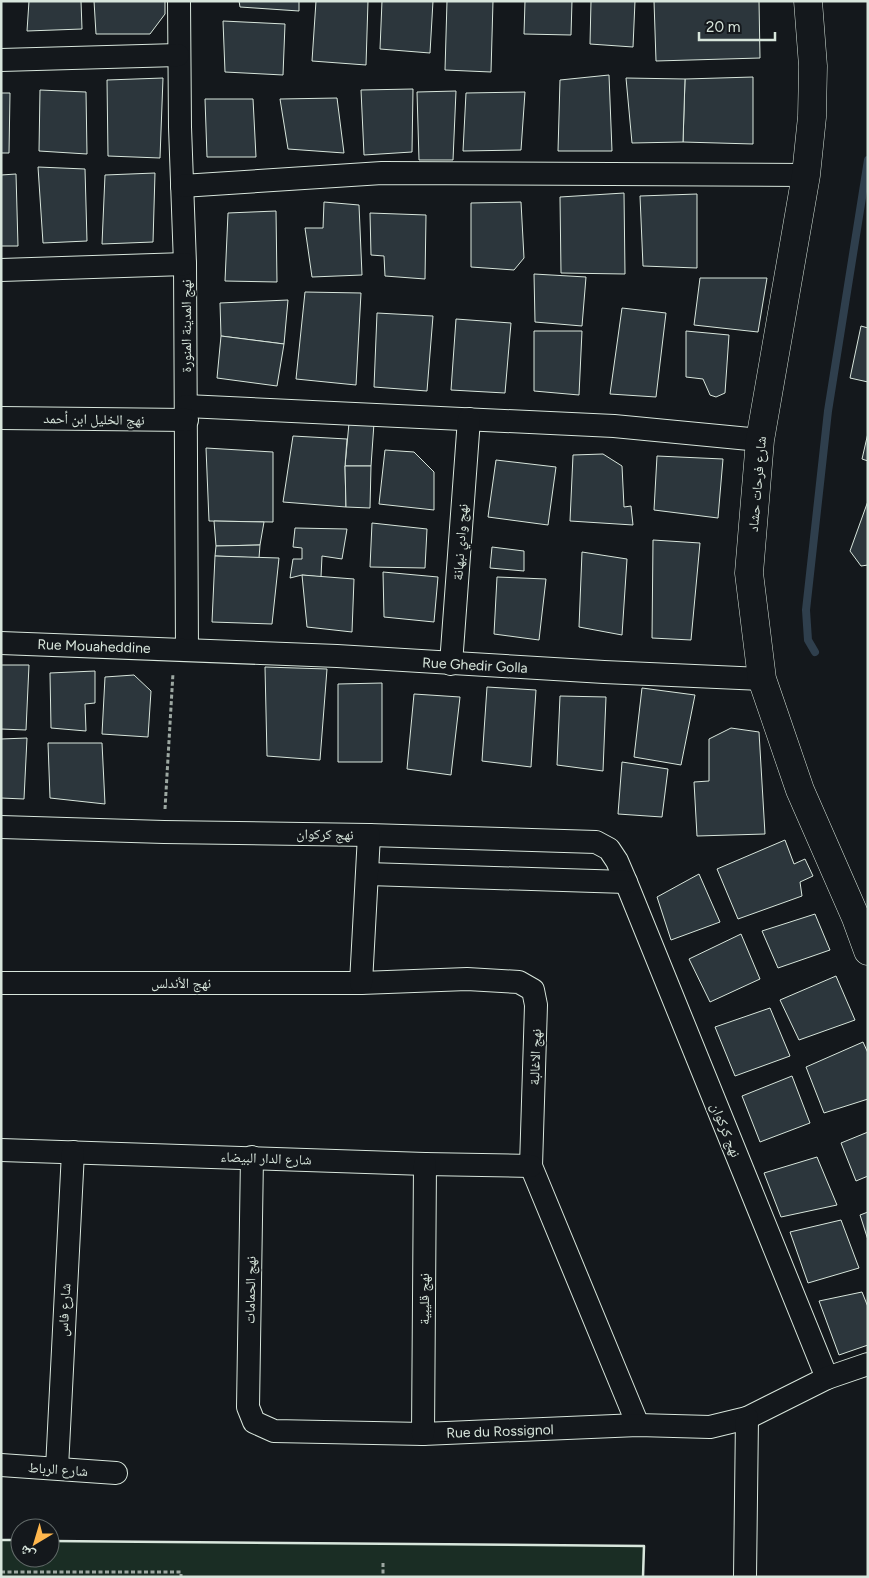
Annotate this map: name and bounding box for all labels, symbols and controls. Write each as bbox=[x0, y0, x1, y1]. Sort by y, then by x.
scale bar bbox=[699, 10, 775, 42]
text: 20 m bbox=[706, 18, 740, 36]
street label: نهج المدينة المنورة bbox=[178, 279, 196, 373]
street label: نهج الخليل ابن أحمد bbox=[43, 410, 145, 430]
street label: شارع فرحات حشاد bbox=[745, 436, 771, 533]
street label: نهج وادي نبهانة bbox=[449, 503, 474, 581]
street label: Rue Mouaheddine bbox=[37, 636, 151, 657]
street label: Rue Ghedir Golla bbox=[422, 654, 528, 677]
street label: نهج كركوان bbox=[296, 826, 354, 845]
street label: نهج الأندلس bbox=[151, 975, 211, 993]
street label: نهج الاغالبة bbox=[526, 1028, 546, 1086]
street label: نهج كركوان bbox=[706, 1100, 744, 1160]
street label: شارع الدار البيضاء bbox=[220, 1148, 312, 1170]
street label: نهج الحمامات bbox=[241, 1256, 261, 1324]
street label: نهج قليبية bbox=[416, 1273, 434, 1325]
street label: شارع فاس bbox=[55, 1283, 75, 1337]
street label: Rue du Rossignol bbox=[446, 1421, 554, 1442]
street label: شارع الرباط bbox=[27, 1459, 89, 1481]
north arrow bbox=[10, 1518, 60, 1568]
text: ش bbox=[16, 1541, 38, 1564]

